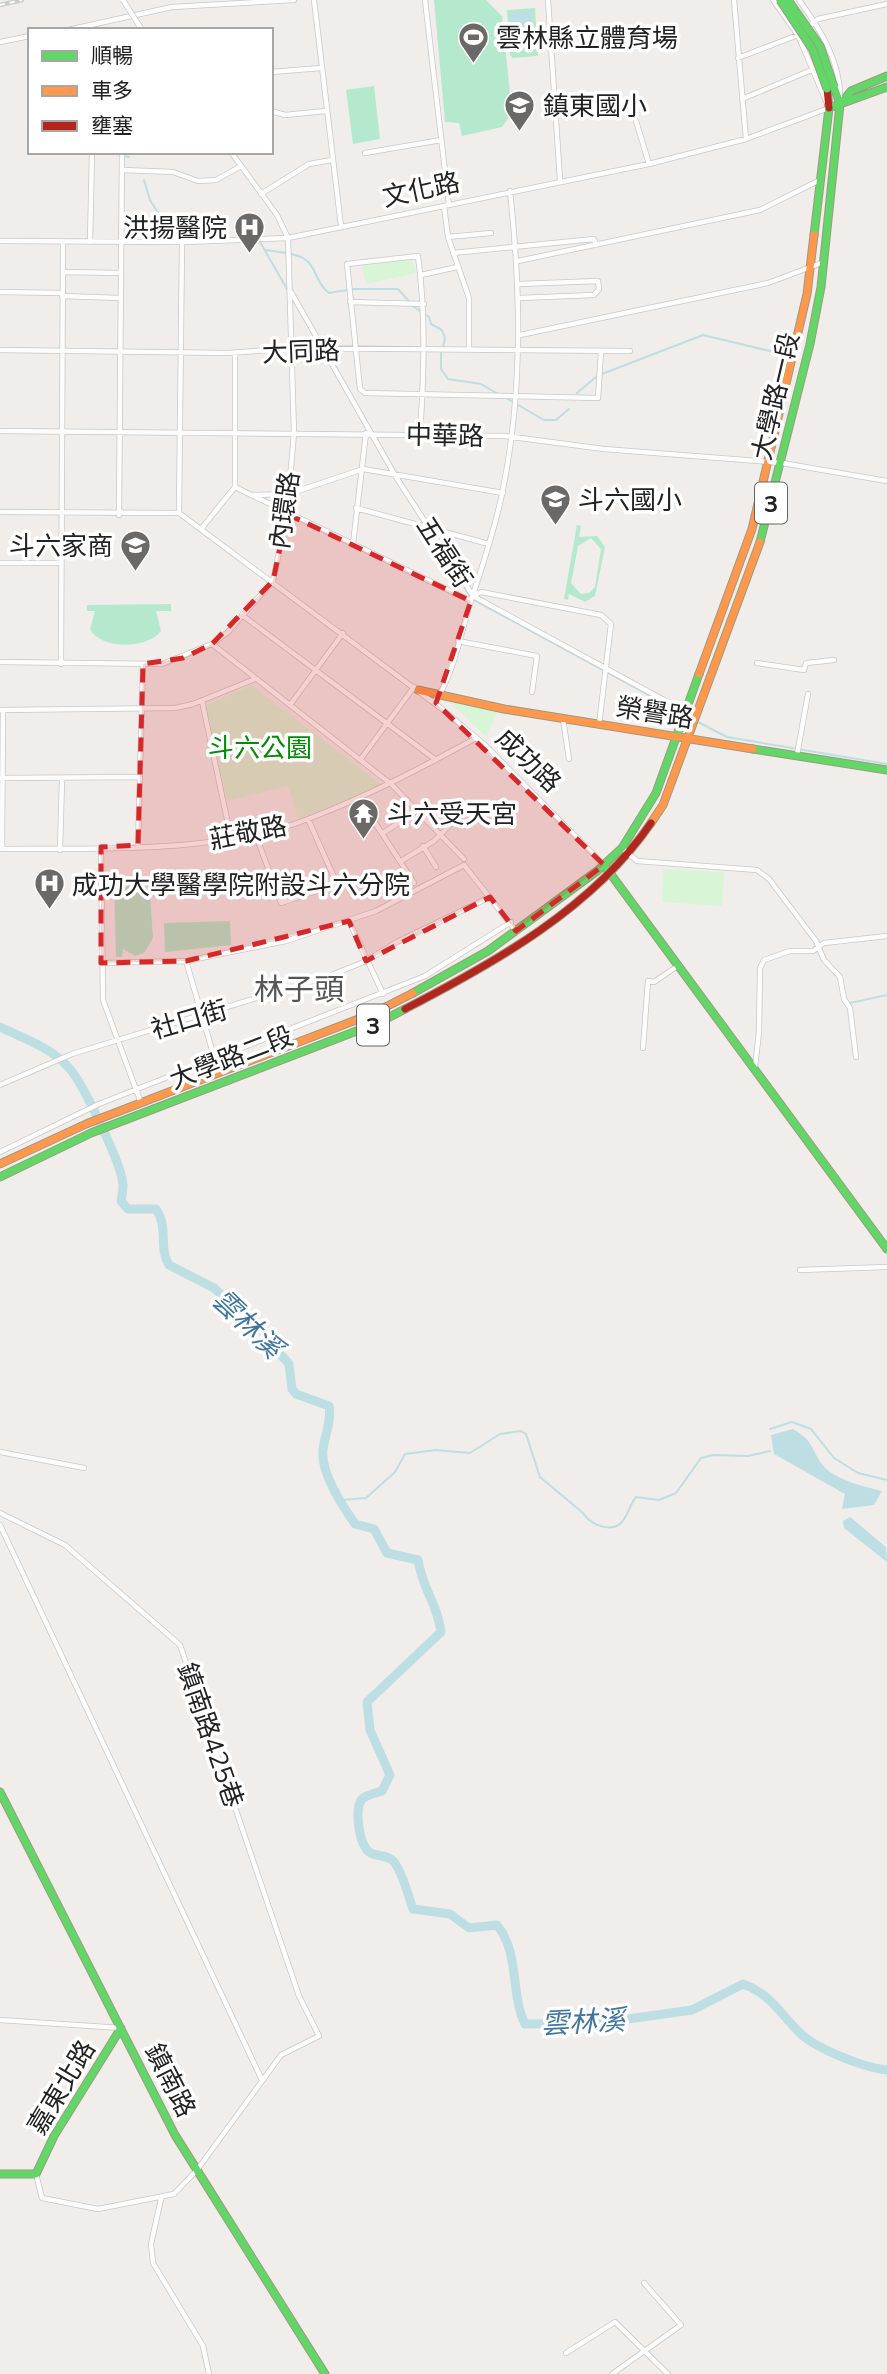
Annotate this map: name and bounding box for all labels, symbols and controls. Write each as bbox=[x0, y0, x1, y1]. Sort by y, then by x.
sports icon: 雲林縣立體育場 bbox=[456, 20, 490, 64]
place label: 雲林縣立體育場 bbox=[496, 21, 678, 54]
legend bbox=[28, 28, 273, 154]
text: 順暢 bbox=[91, 42, 133, 68]
text: 車多 bbox=[91, 77, 133, 103]
school or university icon: 鎮東國小 bbox=[503, 88, 537, 132]
place label: 鎮東國小 bbox=[543, 89, 647, 122]
text: 壅塞 bbox=[91, 112, 133, 138]
street label: 文化路 bbox=[379, 165, 463, 213]
hospital icon: 洪揚醫院 bbox=[233, 210, 267, 254]
place label: 洪揚醫院 bbox=[123, 211, 227, 244]
street label: 大學路一段 bbox=[744, 329, 806, 463]
street label: 大同路 bbox=[261, 333, 341, 369]
street label: 中華路 bbox=[406, 418, 484, 452]
street label: 內環路 bbox=[262, 469, 306, 551]
school or university icon: 斗六國小 bbox=[538, 482, 572, 526]
road number: 3 bbox=[755, 482, 787, 524]
place label: 斗六國小 bbox=[578, 483, 682, 516]
street label: 五福街 bbox=[410, 510, 480, 594]
school or university icon: 斗六家商 bbox=[119, 528, 153, 572]
place label: 斗六家商 bbox=[9, 529, 113, 562]
street label: 榮譽路 bbox=[614, 690, 696, 734]
street label: 成功路 bbox=[489, 721, 569, 799]
park label: 斗六公園 bbox=[208, 731, 312, 764]
temple icon: 斗六受天宮 bbox=[347, 796, 381, 840]
place label: 斗六受天宮 bbox=[387, 797, 517, 830]
street label: 莊敬路 bbox=[207, 808, 289, 856]
hospital icon: 成功大學醫學院附設斗六分院 bbox=[32, 867, 66, 911]
place label: 成功大學醫學院附設斗六分院 bbox=[72, 868, 410, 901]
district label: 林子頭 bbox=[254, 970, 344, 1008]
street label: 社口街 bbox=[147, 992, 231, 1046]
road number: 3 bbox=[357, 1004, 389, 1045]
street label: 大學路二段 bbox=[164, 1018, 298, 1096]
water label: 雲林溪 bbox=[206, 1281, 293, 1368]
street label: 鎮南路425巷 bbox=[171, 1658, 251, 1812]
water label: 雲林溪 bbox=[540, 2001, 630, 2041]
street label: 嘉東北路 bbox=[20, 2034, 102, 2140]
street label: 鎮南路 bbox=[139, 2038, 203, 2122]

